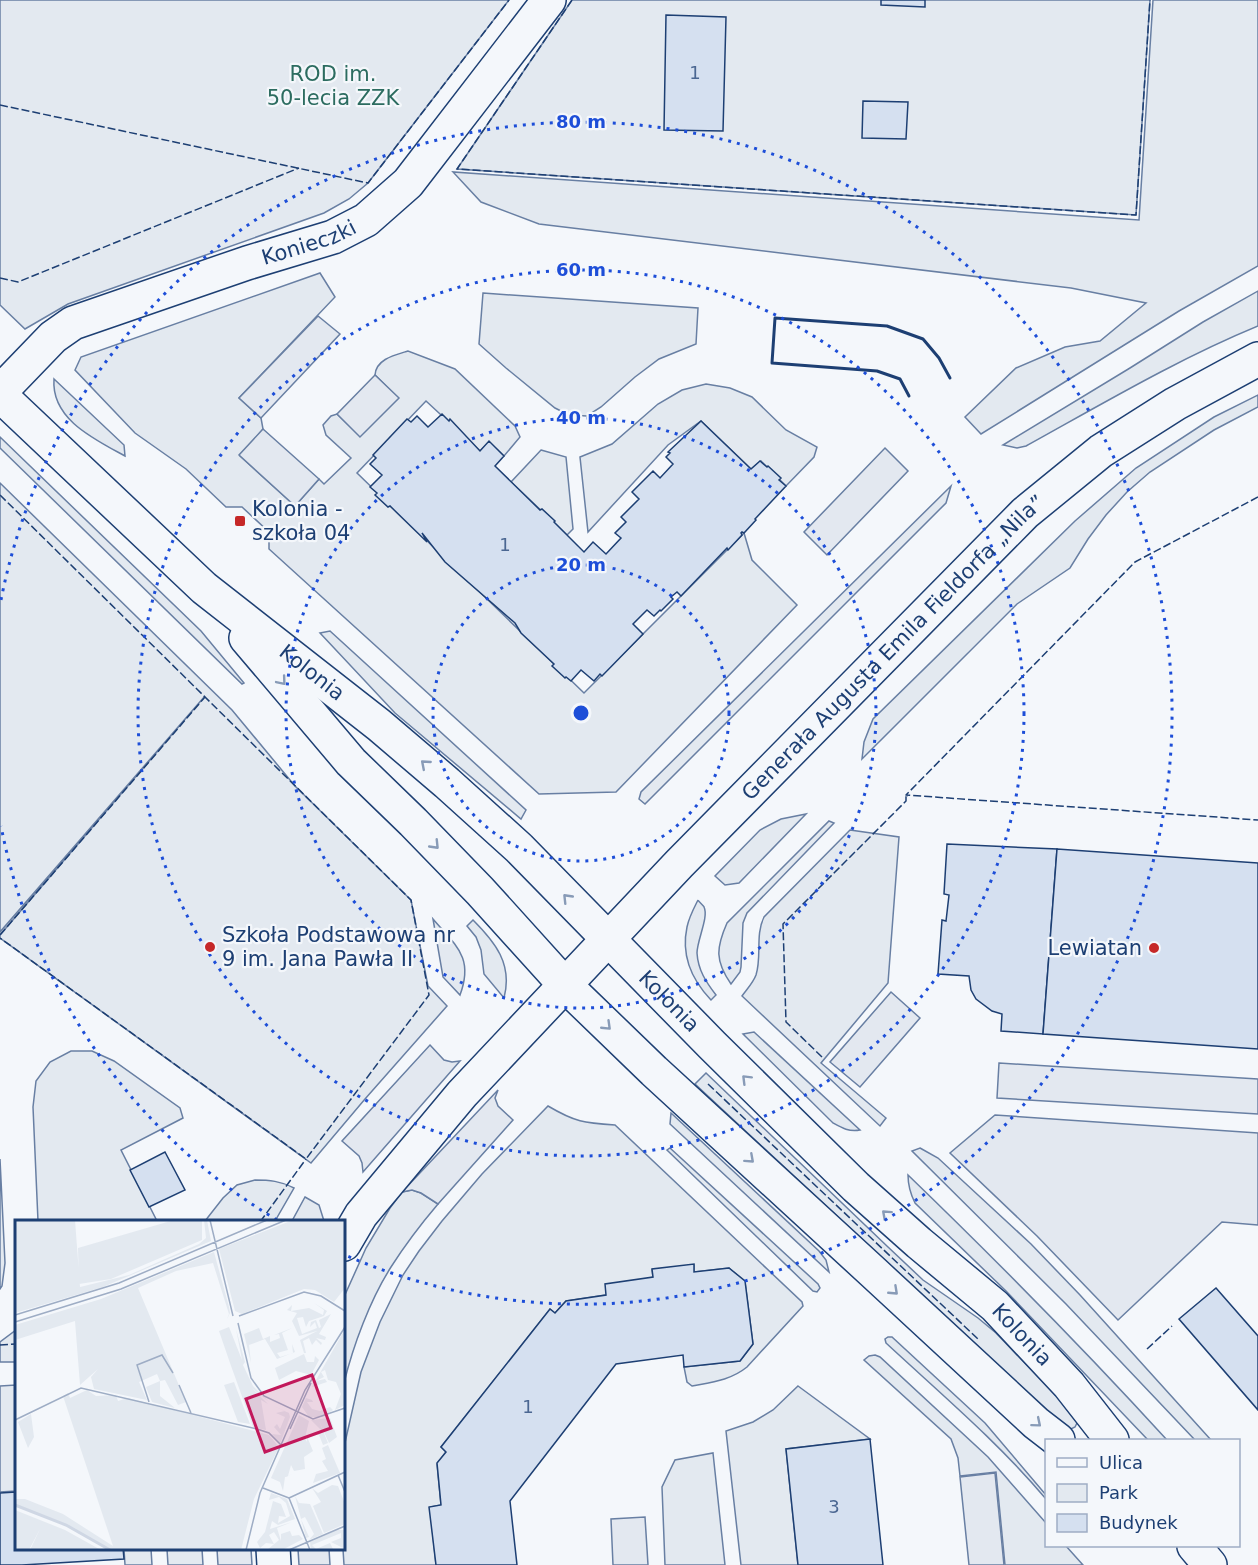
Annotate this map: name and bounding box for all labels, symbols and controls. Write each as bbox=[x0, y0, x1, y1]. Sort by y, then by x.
park label: ROD im. 50-lecia ZZK bbox=[267, 62, 400, 110]
house number: 1 bbox=[689, 62, 701, 83]
text: 80 m bbox=[556, 111, 606, 132]
street label: Konieczki bbox=[259, 215, 360, 270]
text: 60 m bbox=[556, 259, 606, 280]
text: 40 m bbox=[556, 407, 606, 428]
street label: Generała Augusta Emila Fieldorfa „Nila” bbox=[737, 490, 1049, 805]
place label: Kolonia - szkoła 04 bbox=[252, 497, 350, 545]
marker: Kolonia - szkoła 04 bbox=[233, 514, 247, 528]
house number: 1 bbox=[499, 534, 511, 555]
text: 20 m bbox=[556, 554, 606, 575]
street label: Kolonia bbox=[275, 640, 349, 706]
one-way arrow bbox=[275, 674, 286, 685]
centre of rings bbox=[571, 703, 591, 723]
one-way arrow bbox=[421, 760, 432, 771]
one-way arrow bbox=[428, 837, 439, 848]
one-way arrow bbox=[563, 894, 574, 904]
place label: Szkoła Podstawowa nr 9 im. Jana Pawła II bbox=[222, 923, 455, 971]
place label: Lewiatan bbox=[1047, 936, 1142, 960]
marker: Szkoła Podstawowa nr 9 im. Jana Pawła II bbox=[203, 940, 217, 954]
marker: Lewiatan bbox=[1147, 941, 1161, 955]
street label: Kolonia bbox=[634, 966, 704, 1037]
one-way arrow bbox=[601, 1019, 611, 1030]
one-way arrow bbox=[742, 1075, 752, 1086]
one-way arrow bbox=[743, 1152, 754, 1163]
one-way arrow bbox=[883, 1210, 893, 1221]
inset map bbox=[15, 1220, 345, 1550]
one-way arrow bbox=[886, 1283, 897, 1294]
street label: Kolonia bbox=[987, 1299, 1057, 1371]
house number: 1 bbox=[522, 1396, 534, 1417]
one-way arrow bbox=[1030, 1416, 1041, 1427]
legend bbox=[1045, 1439, 1240, 1547]
text: Ulica bbox=[1099, 1452, 1143, 1473]
text: Park bbox=[1099, 1482, 1138, 1503]
house number: 3 bbox=[828, 1496, 840, 1517]
text: Budynek bbox=[1099, 1512, 1178, 1533]

